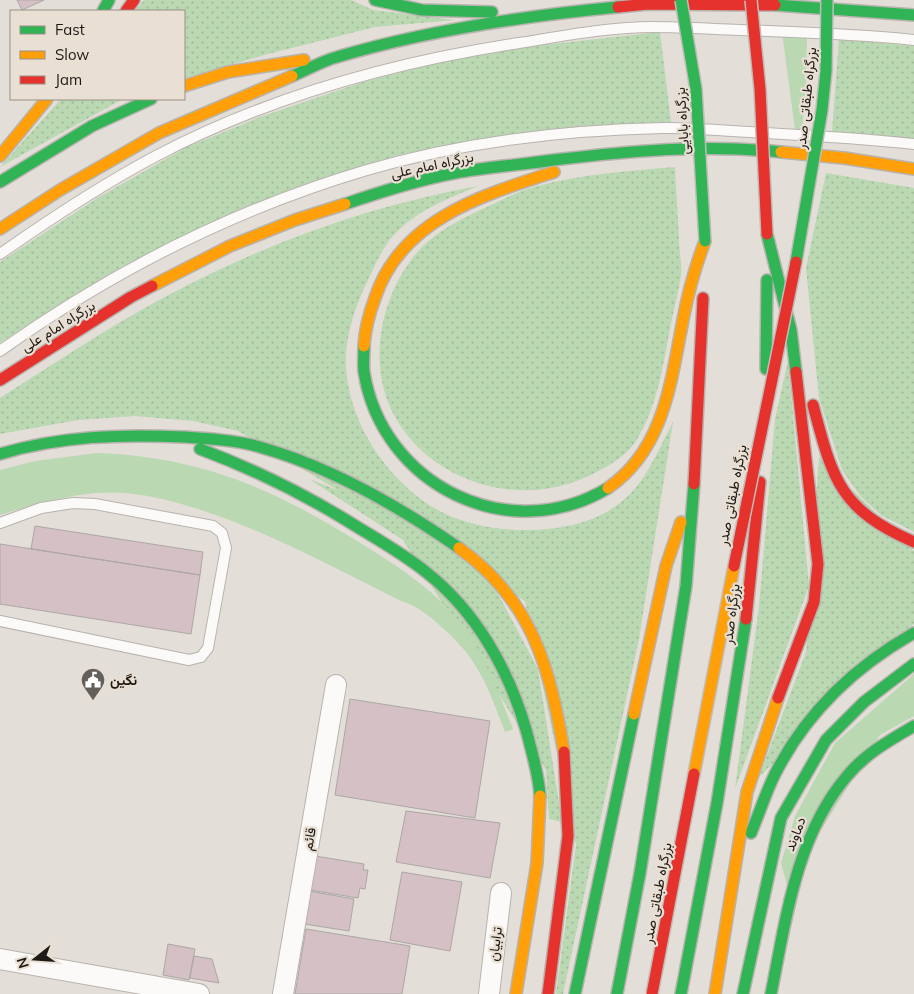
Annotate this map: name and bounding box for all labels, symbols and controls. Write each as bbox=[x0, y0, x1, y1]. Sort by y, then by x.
legend bbox=[10, 10, 185, 100]
text: Fast bbox=[55, 20, 85, 39]
text: Slow bbox=[55, 45, 89, 64]
street label: بزرگراه طبقاتی صدر bbox=[792, 46, 820, 151]
text: Jam bbox=[55, 70, 82, 89]
street label: بزرگراه بابایی bbox=[671, 87, 693, 155]
street label: بزرگراه امام علی bbox=[389, 147, 475, 183]
street label: بزرگراه امام علی bbox=[18, 296, 98, 356]
street label: بزرگراه طبقاتی صدر bbox=[713, 443, 751, 548]
street label: بزرگراه صدر bbox=[718, 583, 744, 646]
public building icon: نگین bbox=[80, 667, 106, 701]
place label: نگین bbox=[110, 671, 137, 689]
street label: دماوند bbox=[780, 814, 810, 854]
street label: قائم bbox=[298, 826, 320, 852]
street label: بزرگراه طبقاتی صدر bbox=[638, 841, 676, 946]
street label: ترابیان bbox=[484, 926, 506, 962]
north arrow bbox=[10, 934, 60, 984]
text: N bbox=[12, 955, 33, 970]

